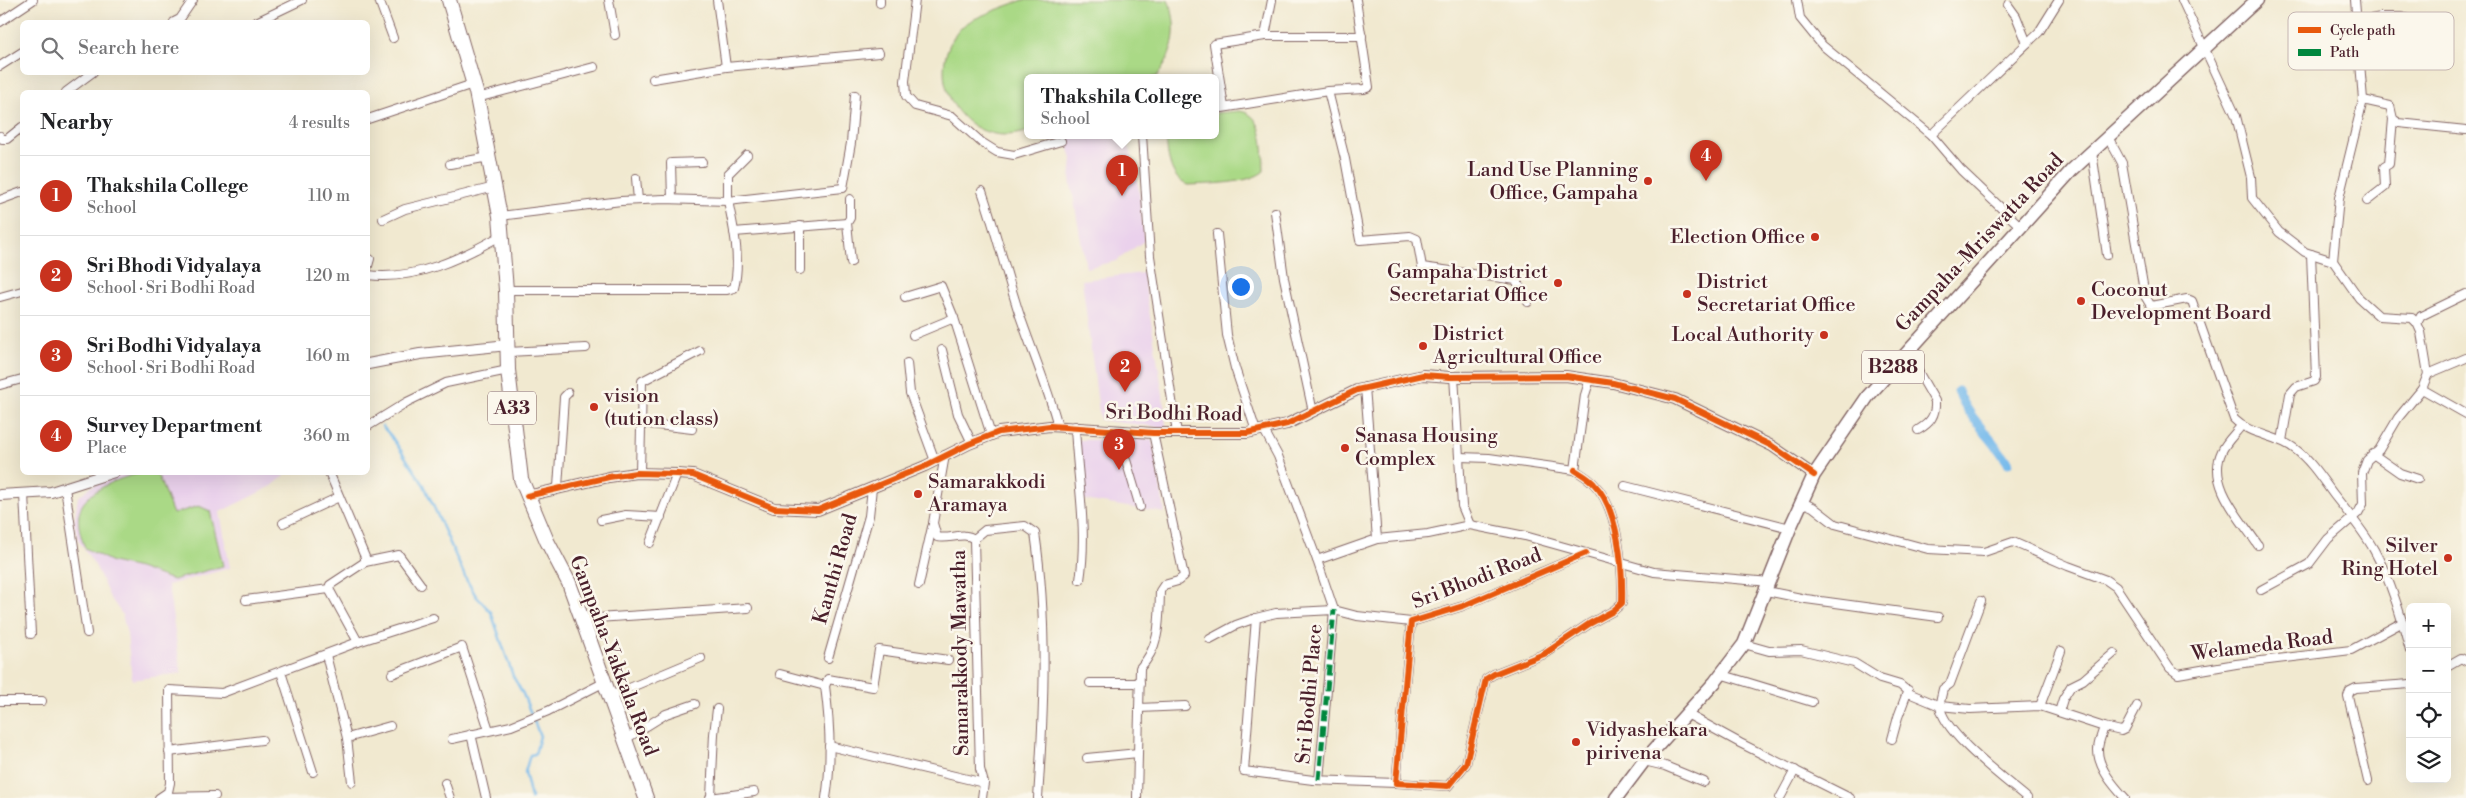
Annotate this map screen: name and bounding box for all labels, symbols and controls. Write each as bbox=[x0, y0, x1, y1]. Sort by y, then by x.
legend bbox=[2288, 12, 2454, 70]
search box bbox=[20, 20, 370, 75]
text: Cycle path bbox=[2330, 22, 2396, 40]
icon: search bbox=[38, 34, 66, 62]
text: Search here bbox=[78, 36, 179, 60]
text: Path bbox=[2330, 44, 2360, 62]
popup bbox=[1024, 74, 1219, 139]
text: Thakshila College bbox=[1041, 85, 1202, 109]
text: School bbox=[1041, 109, 1090, 129]
text: Nearby bbox=[40, 110, 113, 136]
text: 4 results bbox=[289, 113, 350, 133]
pin: 4 bbox=[1690, 140, 1722, 181]
street label: Gampaha-Mriswatta Road bbox=[1891, 148, 2070, 338]
pin: 1 bbox=[1106, 155, 1138, 196]
place label: Land Use Planning Office, Gampaha bbox=[1467, 158, 1639, 206]
text: Thakshila College bbox=[87, 174, 249, 198]
marker: Land Use Planning Office, Gampaha bbox=[1642, 175, 1654, 187]
text: 1 bbox=[52, 186, 60, 206]
text: 110 m bbox=[308, 186, 350, 206]
text: School bbox=[87, 198, 136, 218]
place label: Election Office bbox=[1670, 225, 1805, 250]
marker: Election Office bbox=[1809, 231, 1821, 243]
text: Sri Bhodi Vidyalaya bbox=[87, 254, 261, 278]
place label: Gampaha District Secretariat Office bbox=[1387, 260, 1548, 308]
text: 2 bbox=[51, 266, 61, 286]
text: 120 m bbox=[306, 266, 350, 286]
place label: District Secretariat Office bbox=[1697, 270, 1856, 318]
your location bbox=[1228, 274, 1254, 300]
marker: Gampaha District Secretariat Office bbox=[1552, 277, 1564, 289]
text: School · Sri Bodhi Road bbox=[87, 278, 255, 298]
place label: Coconut Development Board bbox=[2091, 278, 2272, 326]
marker: District Secretariat Office bbox=[1681, 288, 1693, 300]
marker: Coconut Development Board bbox=[2075, 295, 2087, 307]
place label: District Agricultural Office bbox=[1432, 322, 1602, 370]
place label: Local Authority bbox=[1672, 323, 1814, 348]
marker: Local Authority bbox=[1818, 329, 1830, 341]
text: Sri Bodhi Vidyalaya bbox=[87, 334, 261, 358]
marker: District Agricultural Office bbox=[1417, 340, 1429, 352]
text: 3 bbox=[51, 346, 61, 366]
text: 160 m bbox=[306, 346, 350, 366]
pin: 2 bbox=[1109, 351, 1141, 392]
road number: B288 bbox=[1862, 351, 1924, 384]
text: School · Sri Bodhi Road bbox=[87, 358, 255, 378]
place label: vision (tution class) bbox=[603, 384, 719, 432]
road number: A33 bbox=[488, 392, 536, 424]
street label: Sri Bodhi Road bbox=[1105, 400, 1243, 428]
marker: vision (tution class) bbox=[588, 401, 600, 413]
text: Survey Department bbox=[87, 414, 262, 438]
place label: Sanasa Housing Complex bbox=[1355, 424, 1499, 472]
text: 4 bbox=[51, 426, 61, 446]
text: 360 m bbox=[304, 426, 350, 446]
pin: 3 bbox=[1103, 429, 1135, 470]
text: Place bbox=[87, 438, 127, 458]
marker: Sanasa Housing Complex bbox=[1339, 442, 1351, 454]
place label: Samarakkodi Aramaya bbox=[927, 470, 1046, 518]
marker: Samarakkodi Aramaya bbox=[912, 488, 924, 500]
street label: Kanthi Road bbox=[808, 510, 864, 627]
place label: Silver Ring Hotel bbox=[2341, 534, 2438, 582]
street label: Sri Bhodi Road bbox=[1409, 543, 1546, 615]
street label: Samarakkody Mawatha bbox=[947, 549, 975, 756]
street label: Gampaha-Yakkala Road bbox=[563, 552, 663, 760]
marker: Silver Ring Hotel bbox=[2442, 552, 2454, 564]
map controls bbox=[2406, 603, 2451, 783]
button: + bbox=[2406, 603, 2451, 648]
street label: Sri Bodhi Place bbox=[1291, 623, 1329, 765]
street label: Welameda Road bbox=[2189, 625, 2335, 667]
button: − bbox=[2406, 648, 2451, 693]
button: locate bbox=[2406, 693, 2451, 738]
place label: Vidyashekara pirivena bbox=[1585, 718, 1709, 766]
marker: Vidyashekara pirivena bbox=[1570, 736, 1582, 748]
button: layers bbox=[2406, 738, 2451, 783]

